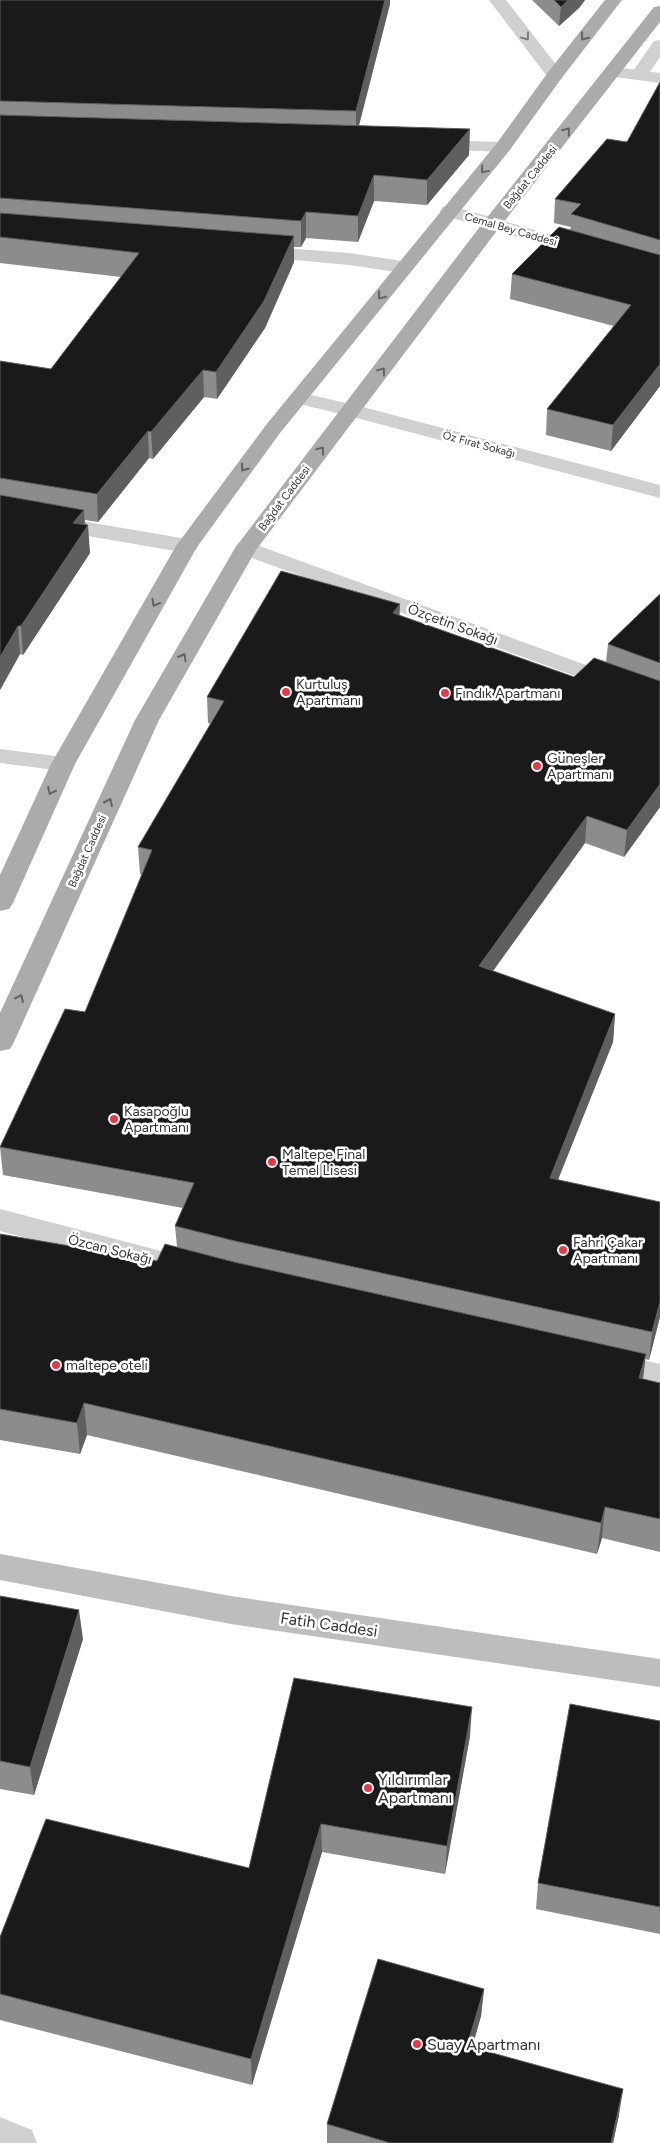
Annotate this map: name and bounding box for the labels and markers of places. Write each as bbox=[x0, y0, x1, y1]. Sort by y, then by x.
place label: Kurtuluş Apartmanı bbox=[296, 676, 361, 709]
place label: Fındık Apartmanı bbox=[455, 685, 560, 702]
marker: Kurtuluş Apartmanı bbox=[280, 686, 292, 698]
marker: Fındık Apartmanı bbox=[439, 687, 451, 699]
place label: Güneşler Apartmanı bbox=[547, 750, 612, 783]
marker: Güneşler Apartmanı bbox=[531, 760, 543, 772]
place label: Kasapoğlu Apartmanı bbox=[124, 1103, 189, 1136]
marker: Kasapoğlu Apartmanı bbox=[108, 1113, 120, 1125]
place label: Maltepe Final Temel Lisesi bbox=[282, 1146, 365, 1179]
marker: Maltepe Final Temel Lisesi bbox=[266, 1156, 278, 1168]
place label: Fahri Çakar Apartmanı bbox=[573, 1234, 643, 1267]
marker: Fahri Çakar Apartmanı bbox=[557, 1244, 569, 1256]
place label: maltepe oteli bbox=[66, 1357, 148, 1374]
marker: maltepe oteli bbox=[50, 1359, 62, 1371]
place label: Yıldırımlar Apartmanı bbox=[378, 1770, 452, 1807]
marker: Yıldırımlar Apartmanı bbox=[362, 1782, 374, 1794]
place label: Suay Apartmanı bbox=[427, 2035, 540, 2054]
marker: Suay Apartmanı bbox=[411, 2038, 423, 2050]

